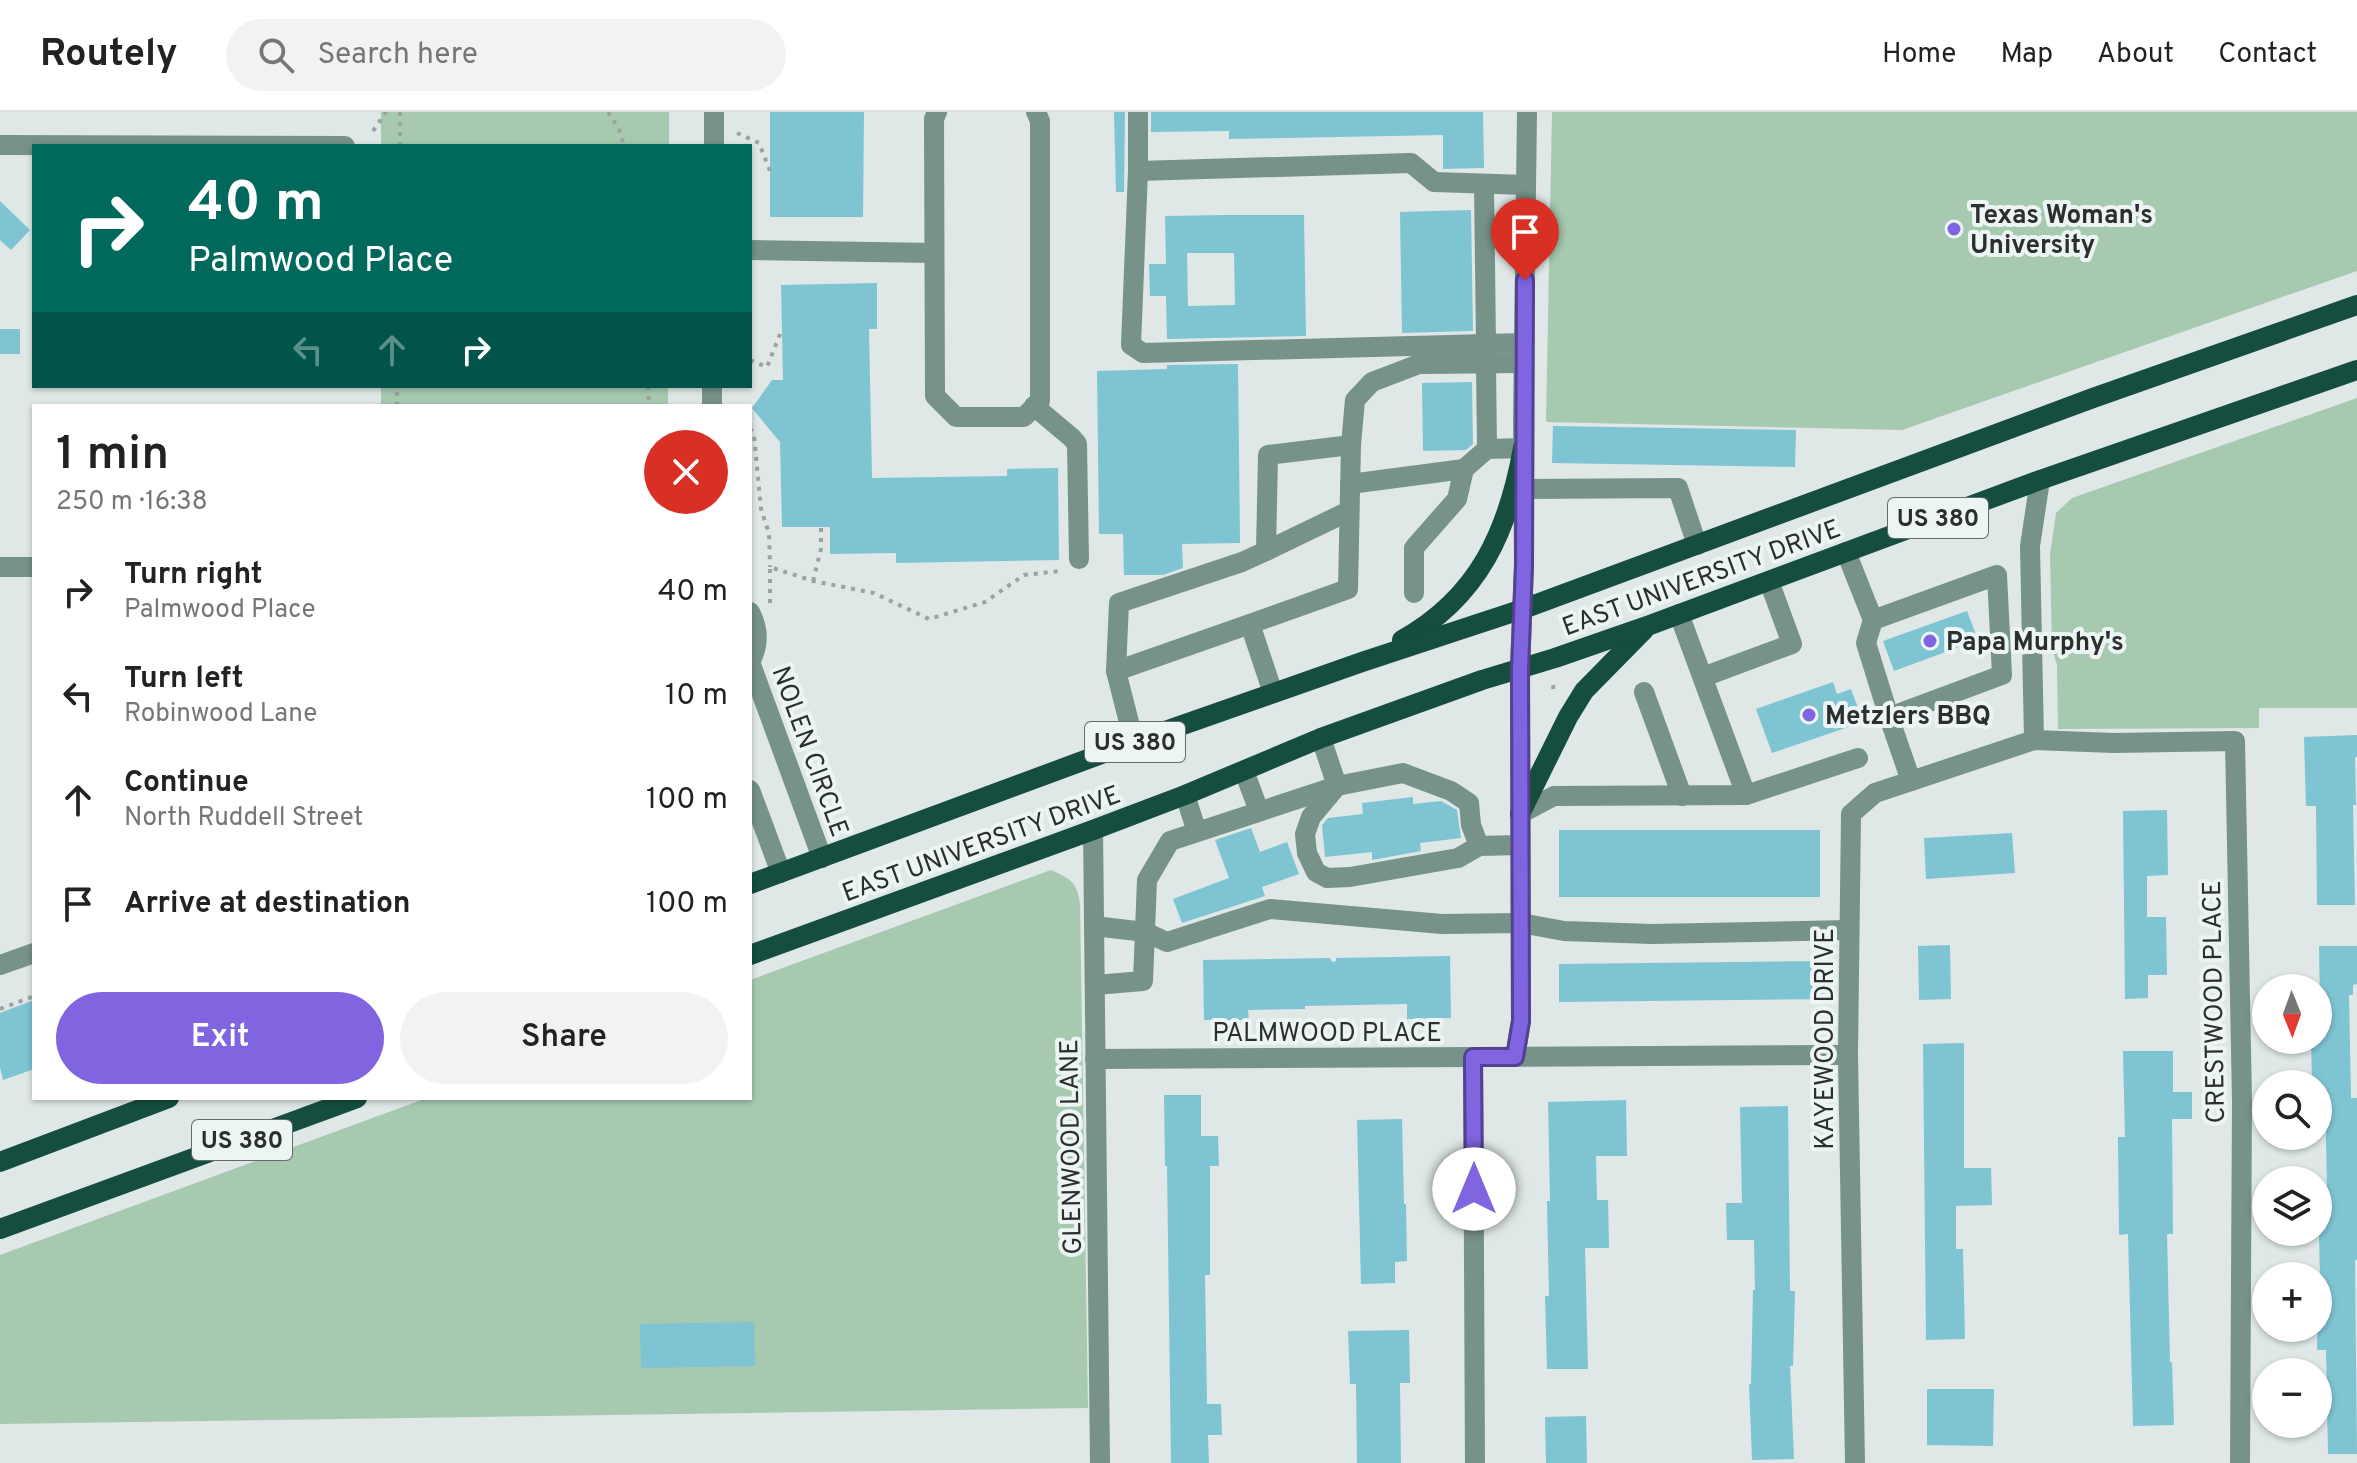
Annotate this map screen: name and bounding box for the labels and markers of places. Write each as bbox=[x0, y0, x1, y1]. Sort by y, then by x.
pin bbox=[1491, 198, 1559, 280]
place label: Texas Woman's University bbox=[1970, 200, 2153, 263]
marker: Texas Woman's University bbox=[1945, 220, 1963, 238]
place label: Papa Murphy's bbox=[1946, 627, 2124, 660]
marker: Papa Murphy's bbox=[1921, 632, 1939, 650]
place label: Metzlers BBQ bbox=[1825, 701, 1991, 734]
marker: Metzlers BBQ bbox=[1800, 706, 1818, 724]

